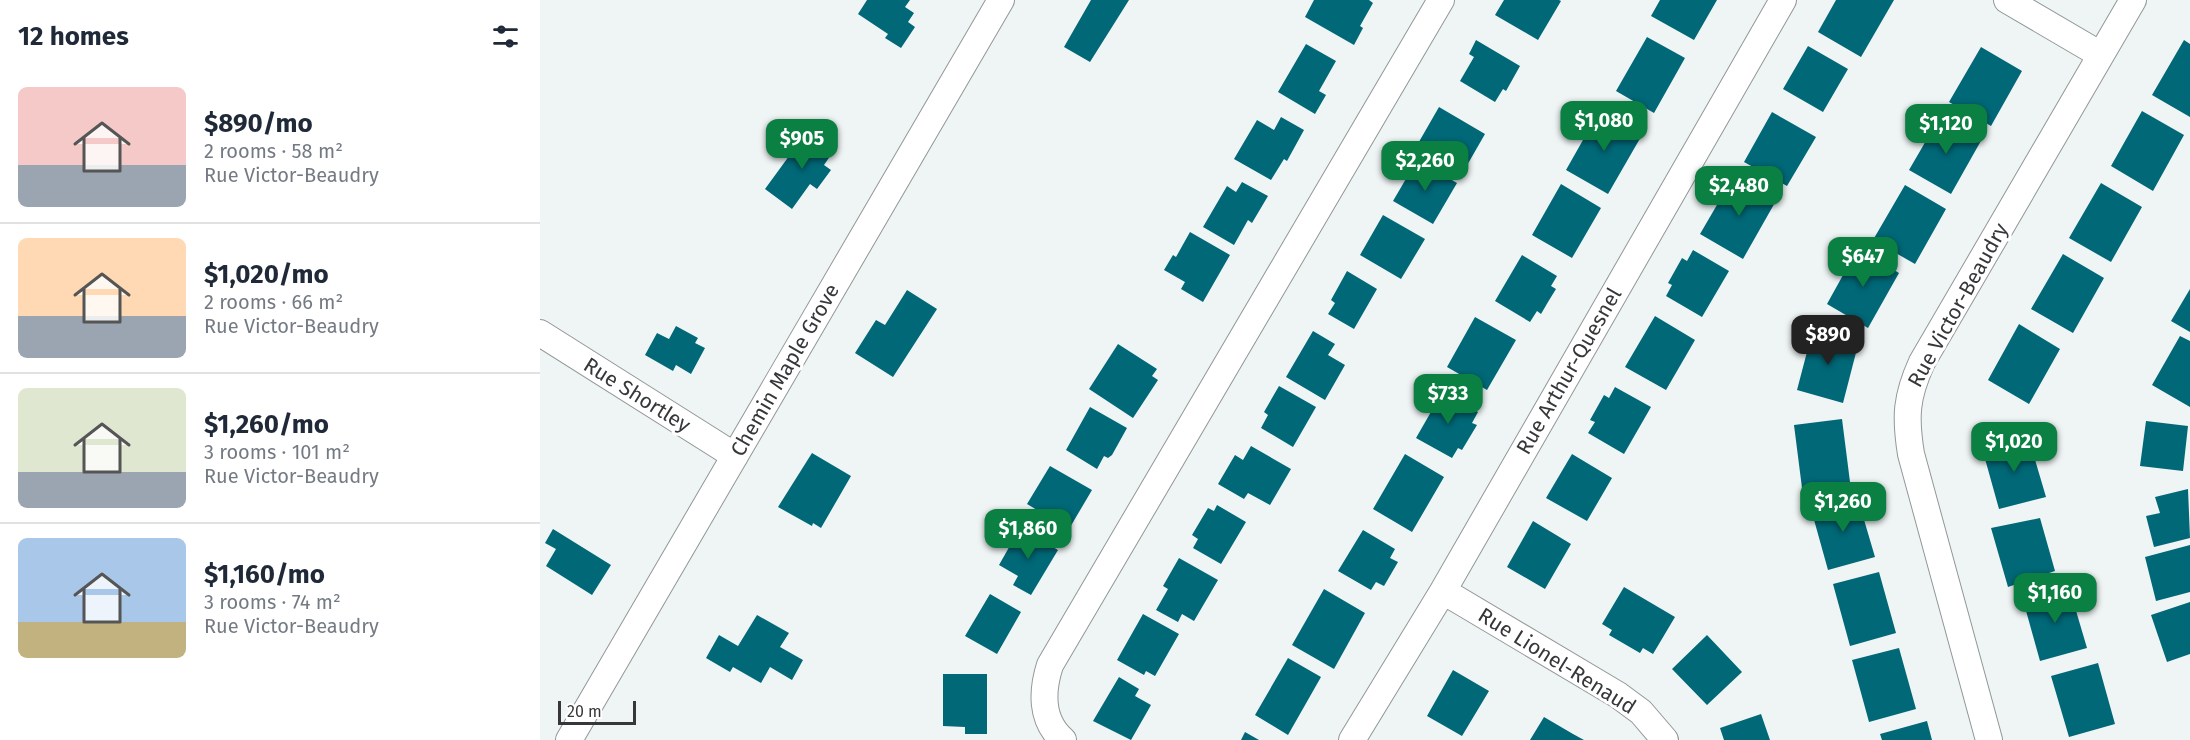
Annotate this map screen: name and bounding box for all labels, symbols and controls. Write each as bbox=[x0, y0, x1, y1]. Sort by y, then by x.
icon: filters bbox=[489, 20, 522, 53]
text: 12 homes bbox=[18, 21, 129, 52]
pin: $1,080 bbox=[1555, 101, 1653, 152]
pin: $1,120 bbox=[1897, 104, 1995, 155]
text: $890/mo bbox=[204, 108, 313, 139]
text: $1,080 bbox=[1574, 108, 1634, 132]
icon: home bbox=[66, 111, 138, 183]
text: $1,120 bbox=[1919, 111, 1973, 135]
pin: $905 bbox=[766, 119, 838, 170]
text: $905 bbox=[780, 126, 824, 150]
text: 2 rooms · 58 m² bbox=[204, 139, 343, 163]
pin: $2,260 bbox=[1376, 141, 1474, 192]
text: $2,260 bbox=[1395, 148, 1455, 172]
text: Rue Victor-Beaudry bbox=[204, 163, 379, 187]
pin: $2,480 bbox=[1690, 166, 1788, 217]
text: $2,480 bbox=[1709, 173, 1769, 197]
street label: Rue Victor-Beaudry bbox=[1902, 218, 2014, 392]
pin: $647 bbox=[1827, 237, 1899, 288]
text: $647 bbox=[1842, 244, 1884, 268]
text: $1,020/mo bbox=[204, 259, 329, 290]
icon: home bbox=[66, 262, 138, 334]
street label: Chemin Maple Grove bbox=[725, 279, 845, 461]
street label: Rue Arthur-Quesnel bbox=[1511, 283, 1627, 459]
text: 2 rooms · 66 m² bbox=[204, 290, 343, 314]
text: Rue Victor-Beaudry bbox=[204, 314, 379, 338]
pin: $890 bbox=[1792, 315, 1864, 366]
text: $890 bbox=[1805, 322, 1851, 346]
street label: Rue Shortley bbox=[579, 352, 696, 438]
pin: $733 bbox=[1412, 374, 1484, 425]
text: $733 bbox=[1428, 381, 1468, 405]
text: $1,260/mo bbox=[204, 409, 329, 440]
icon: home bbox=[66, 412, 138, 484]
pin: $1,020 bbox=[1965, 422, 2063, 473]
text: $1,020 bbox=[1985, 429, 2043, 453]
text: 3 rooms · 101 m² bbox=[204, 440, 350, 464]
text: Rue Victor-Beaudry bbox=[204, 464, 379, 488]
pin: $1,260 bbox=[1794, 482, 1892, 533]
text: $1,260 bbox=[1814, 489, 1872, 513]
pin: $1,860 bbox=[979, 509, 1077, 560]
text: $1,860 bbox=[999, 516, 1057, 540]
text: $1,160/mo bbox=[204, 559, 325, 590]
icon: home bbox=[66, 562, 138, 634]
pin: $1,160 bbox=[2006, 573, 2104, 624]
text: $1,160 bbox=[2028, 580, 2082, 604]
text: 3 rooms · 74 m² bbox=[204, 590, 341, 614]
street label: Rue Lionel-Renaud bbox=[1473, 602, 1641, 720]
text: Rue Victor-Beaudry bbox=[204, 614, 379, 638]
scale bar bbox=[558, 698, 636, 726]
text: 20 m bbox=[567, 702, 602, 721]

